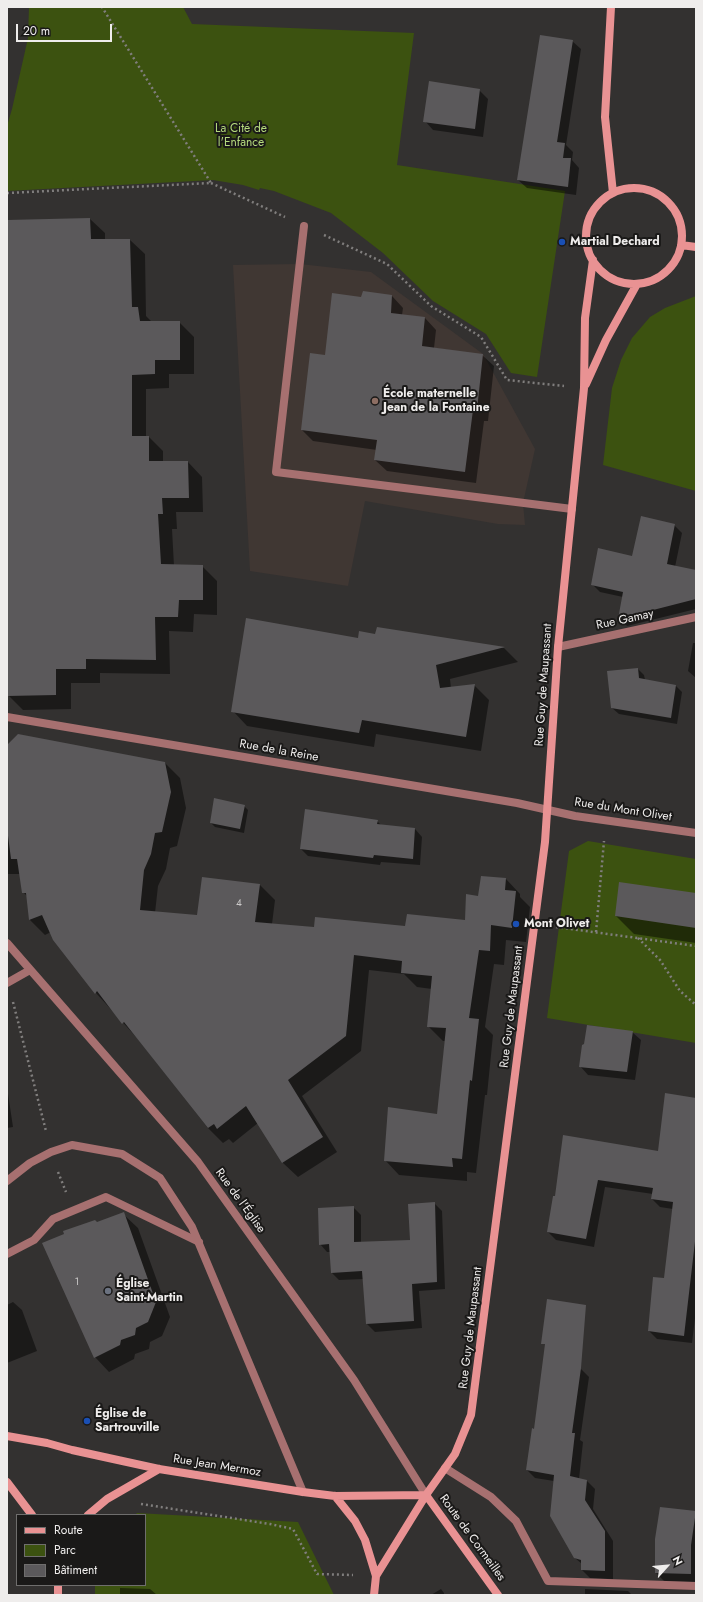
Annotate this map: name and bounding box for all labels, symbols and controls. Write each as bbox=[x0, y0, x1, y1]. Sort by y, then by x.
scale bar bbox=[18, 16, 114, 42]
text: 20 m bbox=[23, 22, 50, 40]
park label: La Cité de l'Enfance bbox=[215, 122, 267, 150]
place label: Martial Dechard bbox=[570, 235, 660, 249]
marker: Martial Dechard bbox=[557, 237, 567, 247]
place label: École maternelle Jean de la Fontaine bbox=[383, 387, 490, 415]
marker: École maternelle Jean de la Fontaine bbox=[370, 396, 380, 406]
street label: Rue Gamay bbox=[595, 607, 655, 633]
street label: Rue Guy de Maupassant bbox=[533, 623, 555, 747]
street label: Rue de la Reine bbox=[238, 737, 320, 765]
street label: Rue du Mont Olivet bbox=[573, 795, 673, 825]
house number: 4 bbox=[236, 898, 242, 910]
place label: Mont Olivet bbox=[524, 917, 589, 931]
marker: Mont Olivet bbox=[511, 919, 521, 929]
street label: Rue Guy de Maupassant bbox=[497, 945, 527, 1069]
street label: Rue de l'Église bbox=[212, 1166, 268, 1236]
street label: Rue Guy de Maupassant bbox=[456, 1266, 486, 1390]
house number: 1 bbox=[75, 1277, 79, 1289]
place label: Église Saint-Martin bbox=[116, 1277, 183, 1305]
marker: Église Saint-Martin bbox=[103, 1286, 113, 1296]
place label: Église de Sartrouville bbox=[95, 1407, 159, 1435]
marker: Église de Sartrouville bbox=[82, 1416, 92, 1426]
street label: Rue Jean Mermoz bbox=[172, 1452, 262, 1480]
street label: Route de Cormeilles bbox=[436, 1492, 508, 1584]
legend bbox=[16, 1514, 146, 1586]
text: Route bbox=[54, 1521, 83, 1539]
text: Parc bbox=[54, 1541, 76, 1559]
north arrow bbox=[647, 1546, 687, 1586]
text: N bbox=[669, 1553, 687, 1568]
text: Bâtiment bbox=[54, 1561, 97, 1579]

